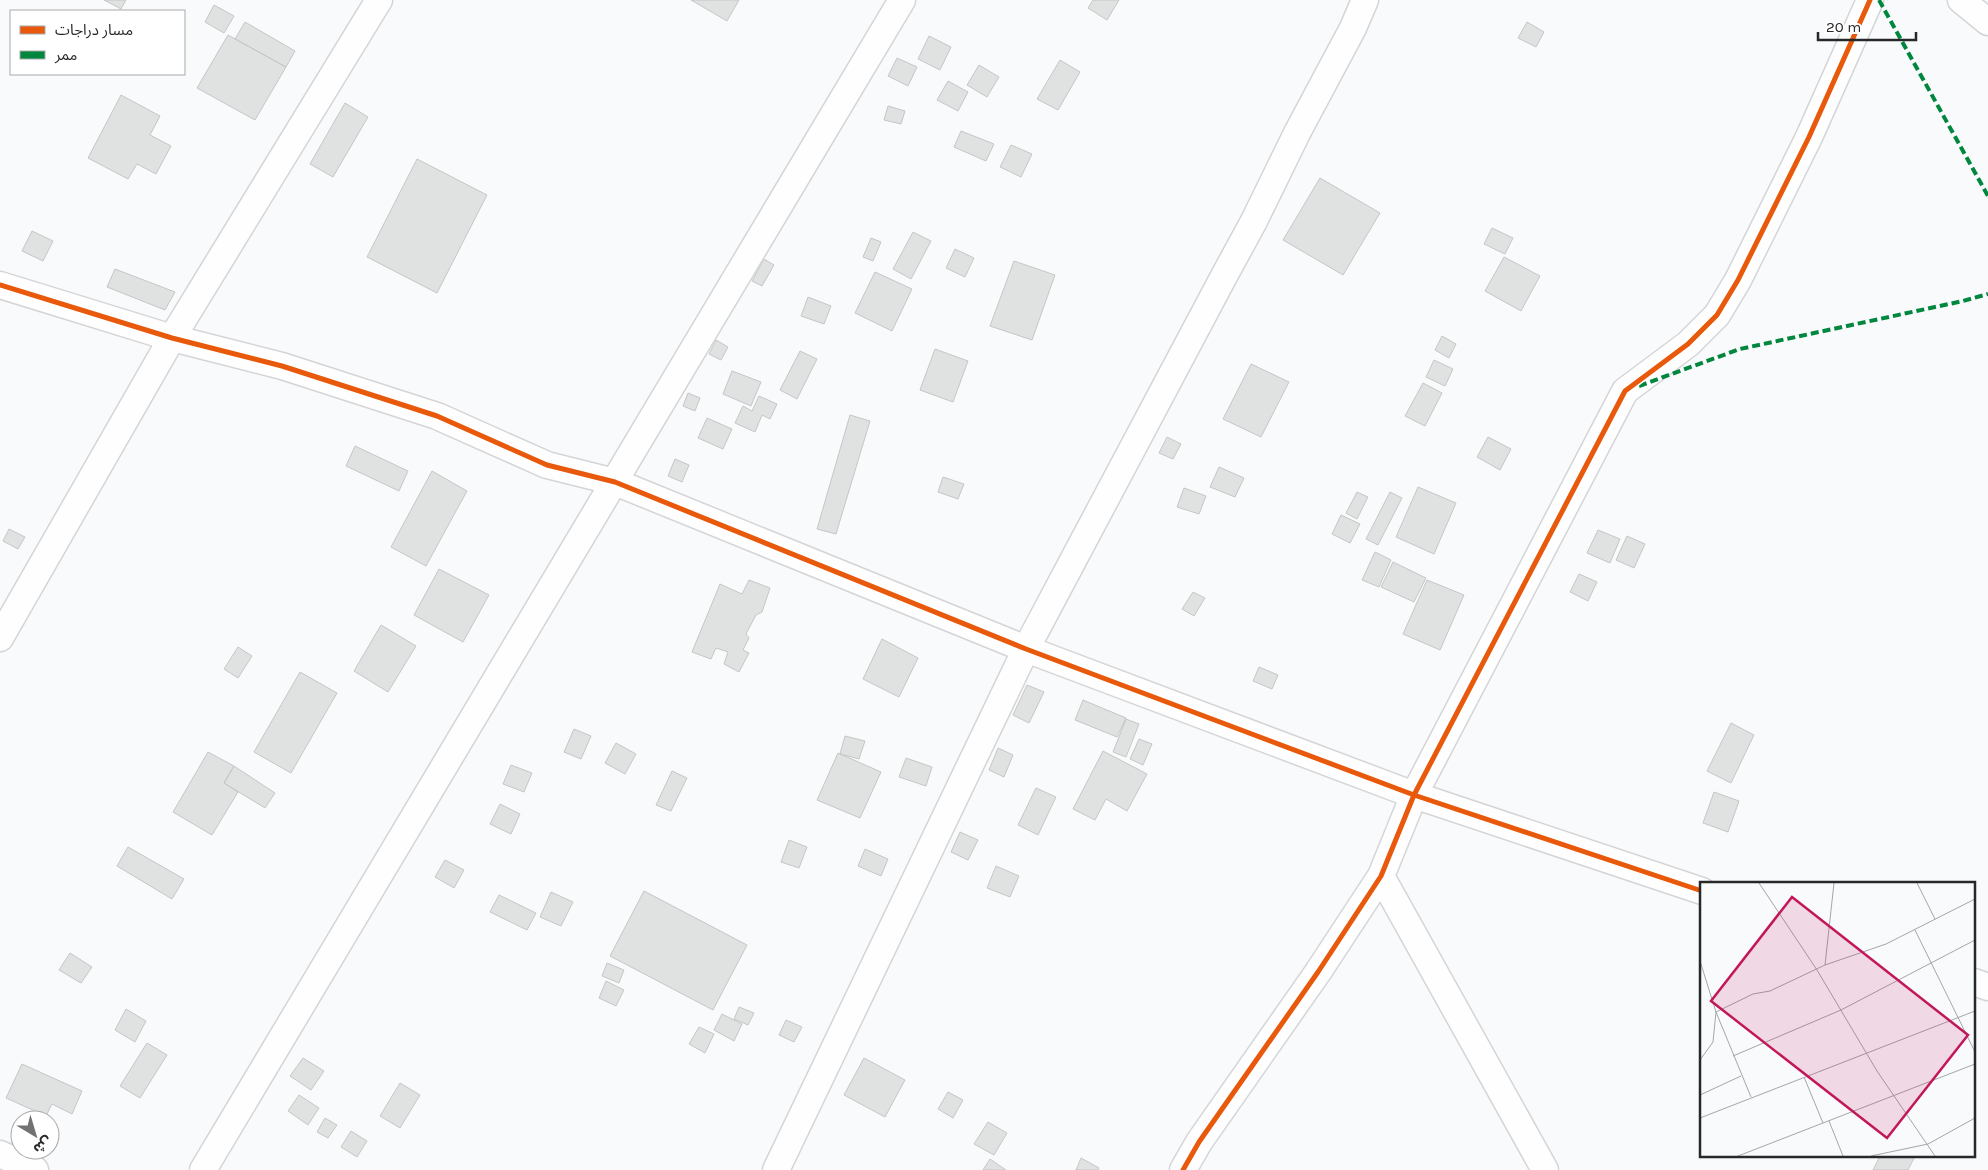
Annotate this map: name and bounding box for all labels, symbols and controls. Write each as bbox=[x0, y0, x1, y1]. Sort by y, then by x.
legend bbox=[10, 10, 185, 75]
scale bar bbox=[1818, 10, 1916, 42]
text: 20 m bbox=[1826, 18, 1861, 36]
text: مسار دراجات bbox=[55, 21, 133, 39]
text: ممر bbox=[54, 46, 78, 64]
inset map bbox=[1700, 882, 1976, 1158]
north arrow bbox=[10, 1110, 60, 1160]
text: ش bbox=[30, 1132, 55, 1157]

